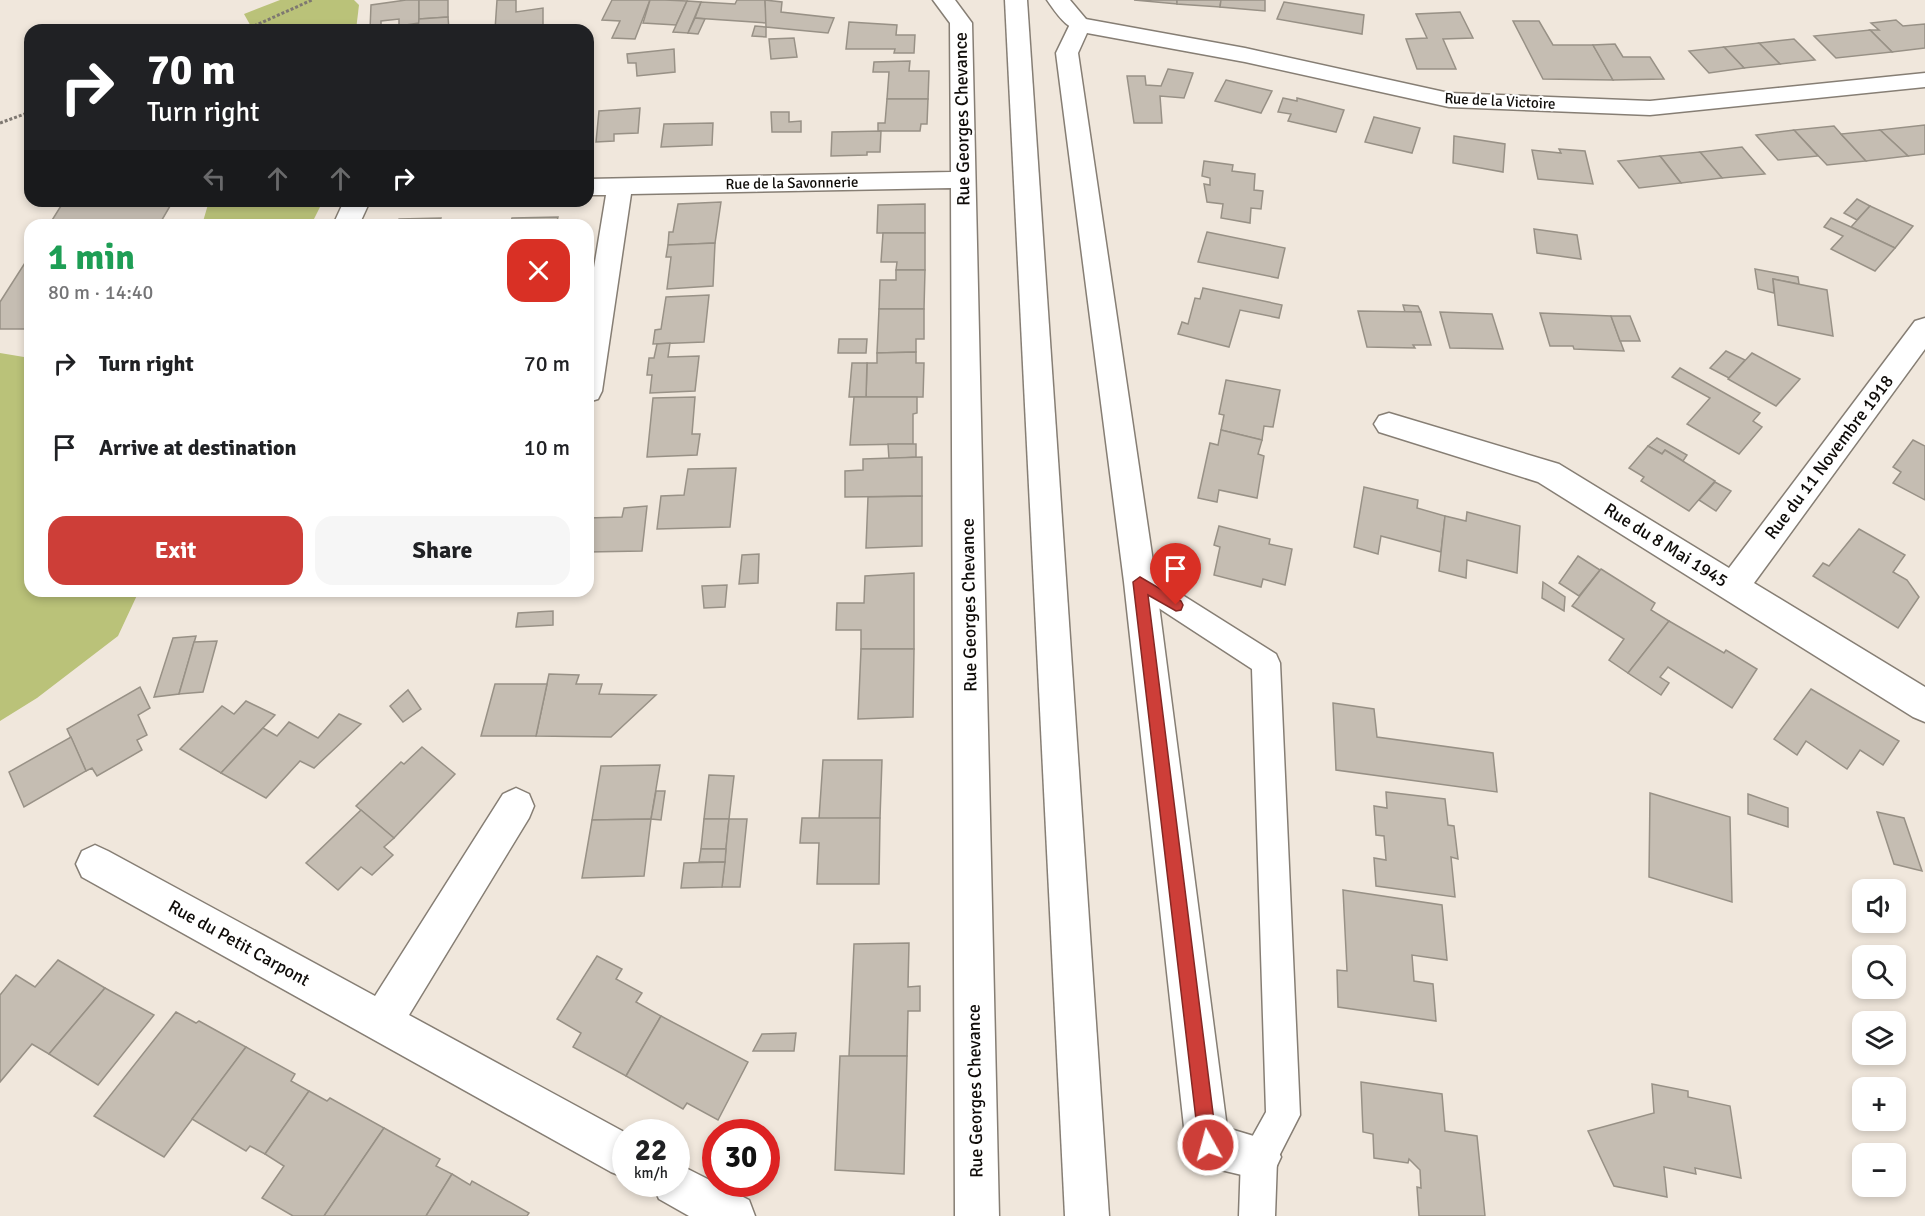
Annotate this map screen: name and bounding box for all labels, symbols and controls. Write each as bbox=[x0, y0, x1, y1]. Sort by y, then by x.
street label: Rue Georges Chevance bbox=[949, 32, 975, 206]
text: 70 m bbox=[147, 45, 236, 96]
icon: right bbox=[48, 48, 126, 126]
street label: Rue de la Victoire bbox=[1444, 89, 1556, 113]
text: Turn right bbox=[147, 96, 260, 129]
icon: left bbox=[198, 162, 231, 195]
icon: ahead bbox=[261, 162, 294, 195]
icon: ahead bbox=[324, 162, 357, 195]
icon: right bbox=[387, 162, 420, 195]
street label: Rue de la Savonnerie bbox=[725, 173, 859, 193]
text: 1 min bbox=[48, 235, 135, 280]
button: close bbox=[507, 239, 570, 302]
text: 80 m · 14:40 bbox=[48, 280, 153, 305]
icon: right bbox=[48, 347, 81, 380]
text: Turn right bbox=[99, 350, 194, 377]
text: 70 m bbox=[524, 350, 570, 377]
street label: Rue du 11 Novembre 1918 bbox=[1760, 370, 1898, 544]
icon: arrive bbox=[48, 431, 81, 464]
text: Arrive at destination bbox=[99, 434, 296, 461]
text: 10 m bbox=[524, 434, 570, 461]
street label: Rue du 8 Mai 1945 bbox=[1600, 498, 1732, 592]
button: Exit bbox=[48, 516, 303, 585]
button: Share bbox=[315, 516, 570, 585]
street label: Rue Georges Chevance bbox=[956, 518, 982, 692]
pin bbox=[1150, 543, 1201, 605]
icon: arrive bbox=[1159, 552, 1192, 585]
map controls bbox=[1852, 879, 1906, 1197]
button: sound bbox=[1852, 879, 1906, 933]
street label: Rue du Petit Carpont bbox=[164, 895, 314, 991]
button: search bbox=[1852, 945, 1906, 999]
street label: Rue Georges Chevance bbox=[962, 1004, 988, 1178]
button: layers bbox=[1852, 1011, 1906, 1065]
button: + bbox=[1852, 1077, 1906, 1131]
position arrow bbox=[1176, 1113, 1240, 1177]
speed limit sign: 30 bbox=[702, 1119, 780, 1197]
text: 22 bbox=[635, 1132, 667, 1169]
button: − bbox=[1852, 1143, 1906, 1197]
text: km/h bbox=[634, 1164, 668, 1182]

